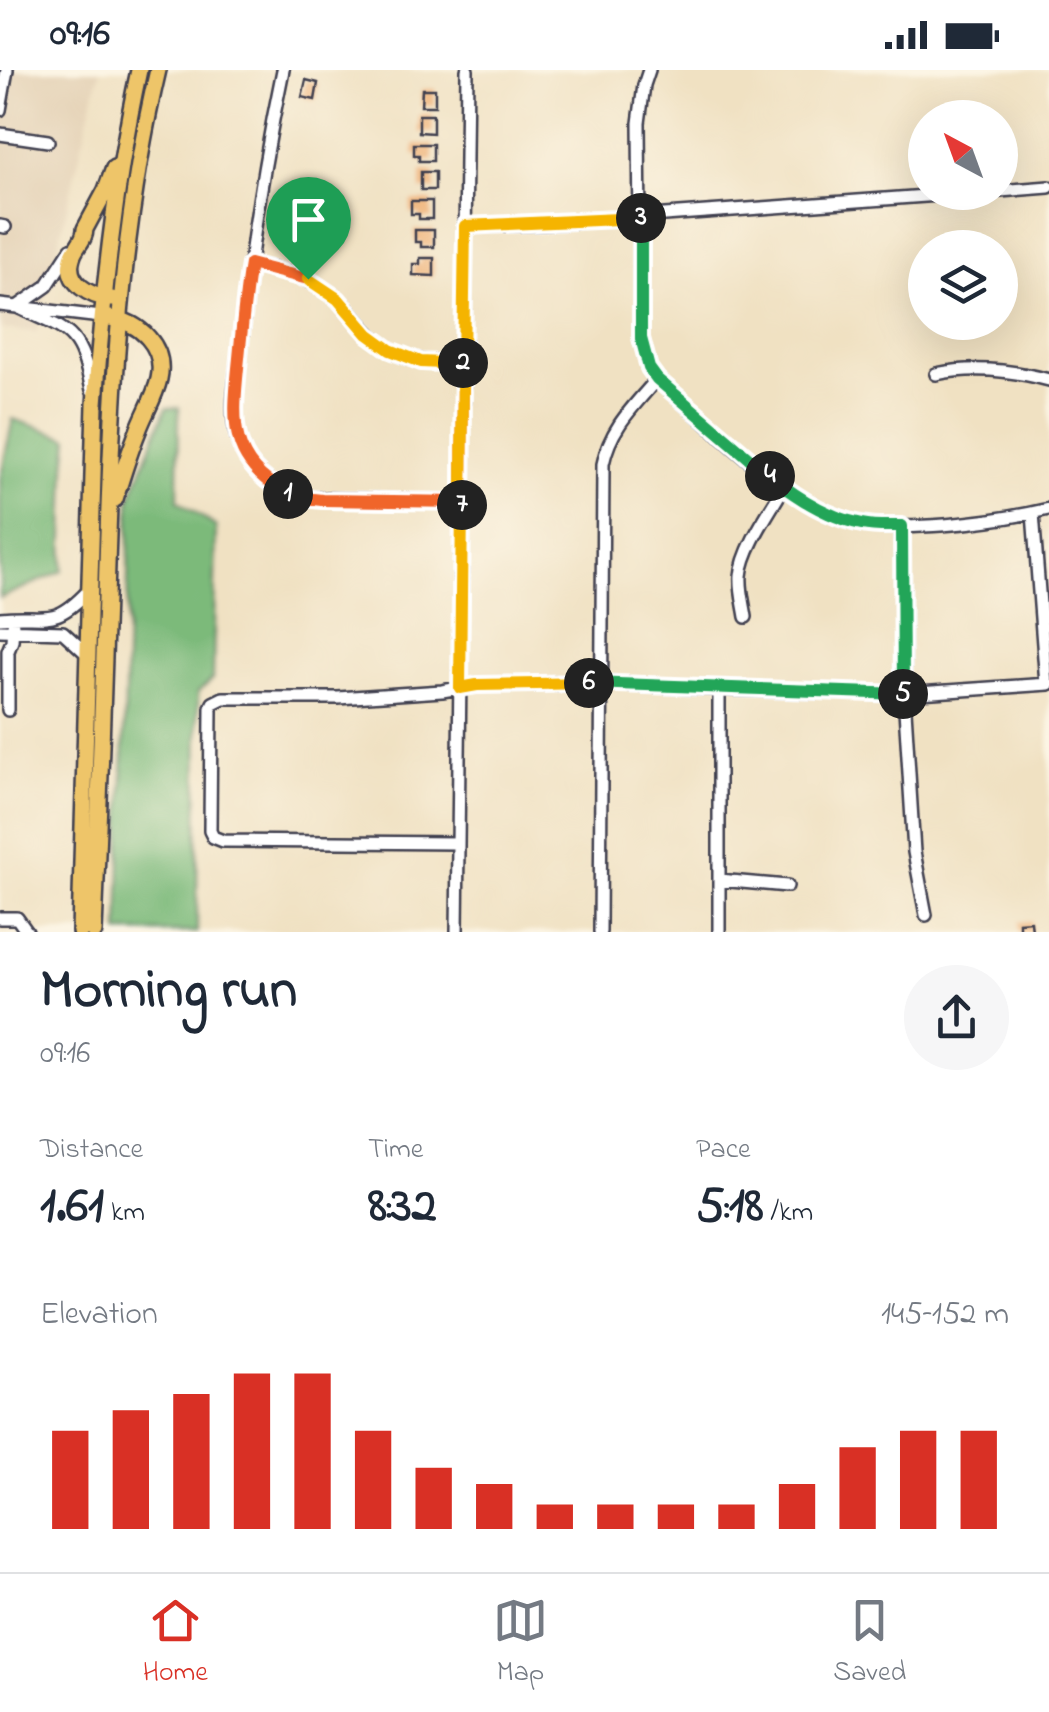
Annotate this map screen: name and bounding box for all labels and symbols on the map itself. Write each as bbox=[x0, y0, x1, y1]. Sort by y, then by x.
north arrow bbox=[908, 100, 1018, 210]
pin bbox=[266, 177, 351, 280]
pin: 3 bbox=[616, 193, 666, 243]
pin: 2 bbox=[438, 338, 488, 388]
pin: 4 bbox=[745, 451, 795, 501]
pin: 1 bbox=[263, 469, 313, 519]
pin: 7 bbox=[437, 480, 487, 530]
pin: 6 bbox=[564, 658, 614, 708]
pin: 5 bbox=[878, 669, 928, 719]

